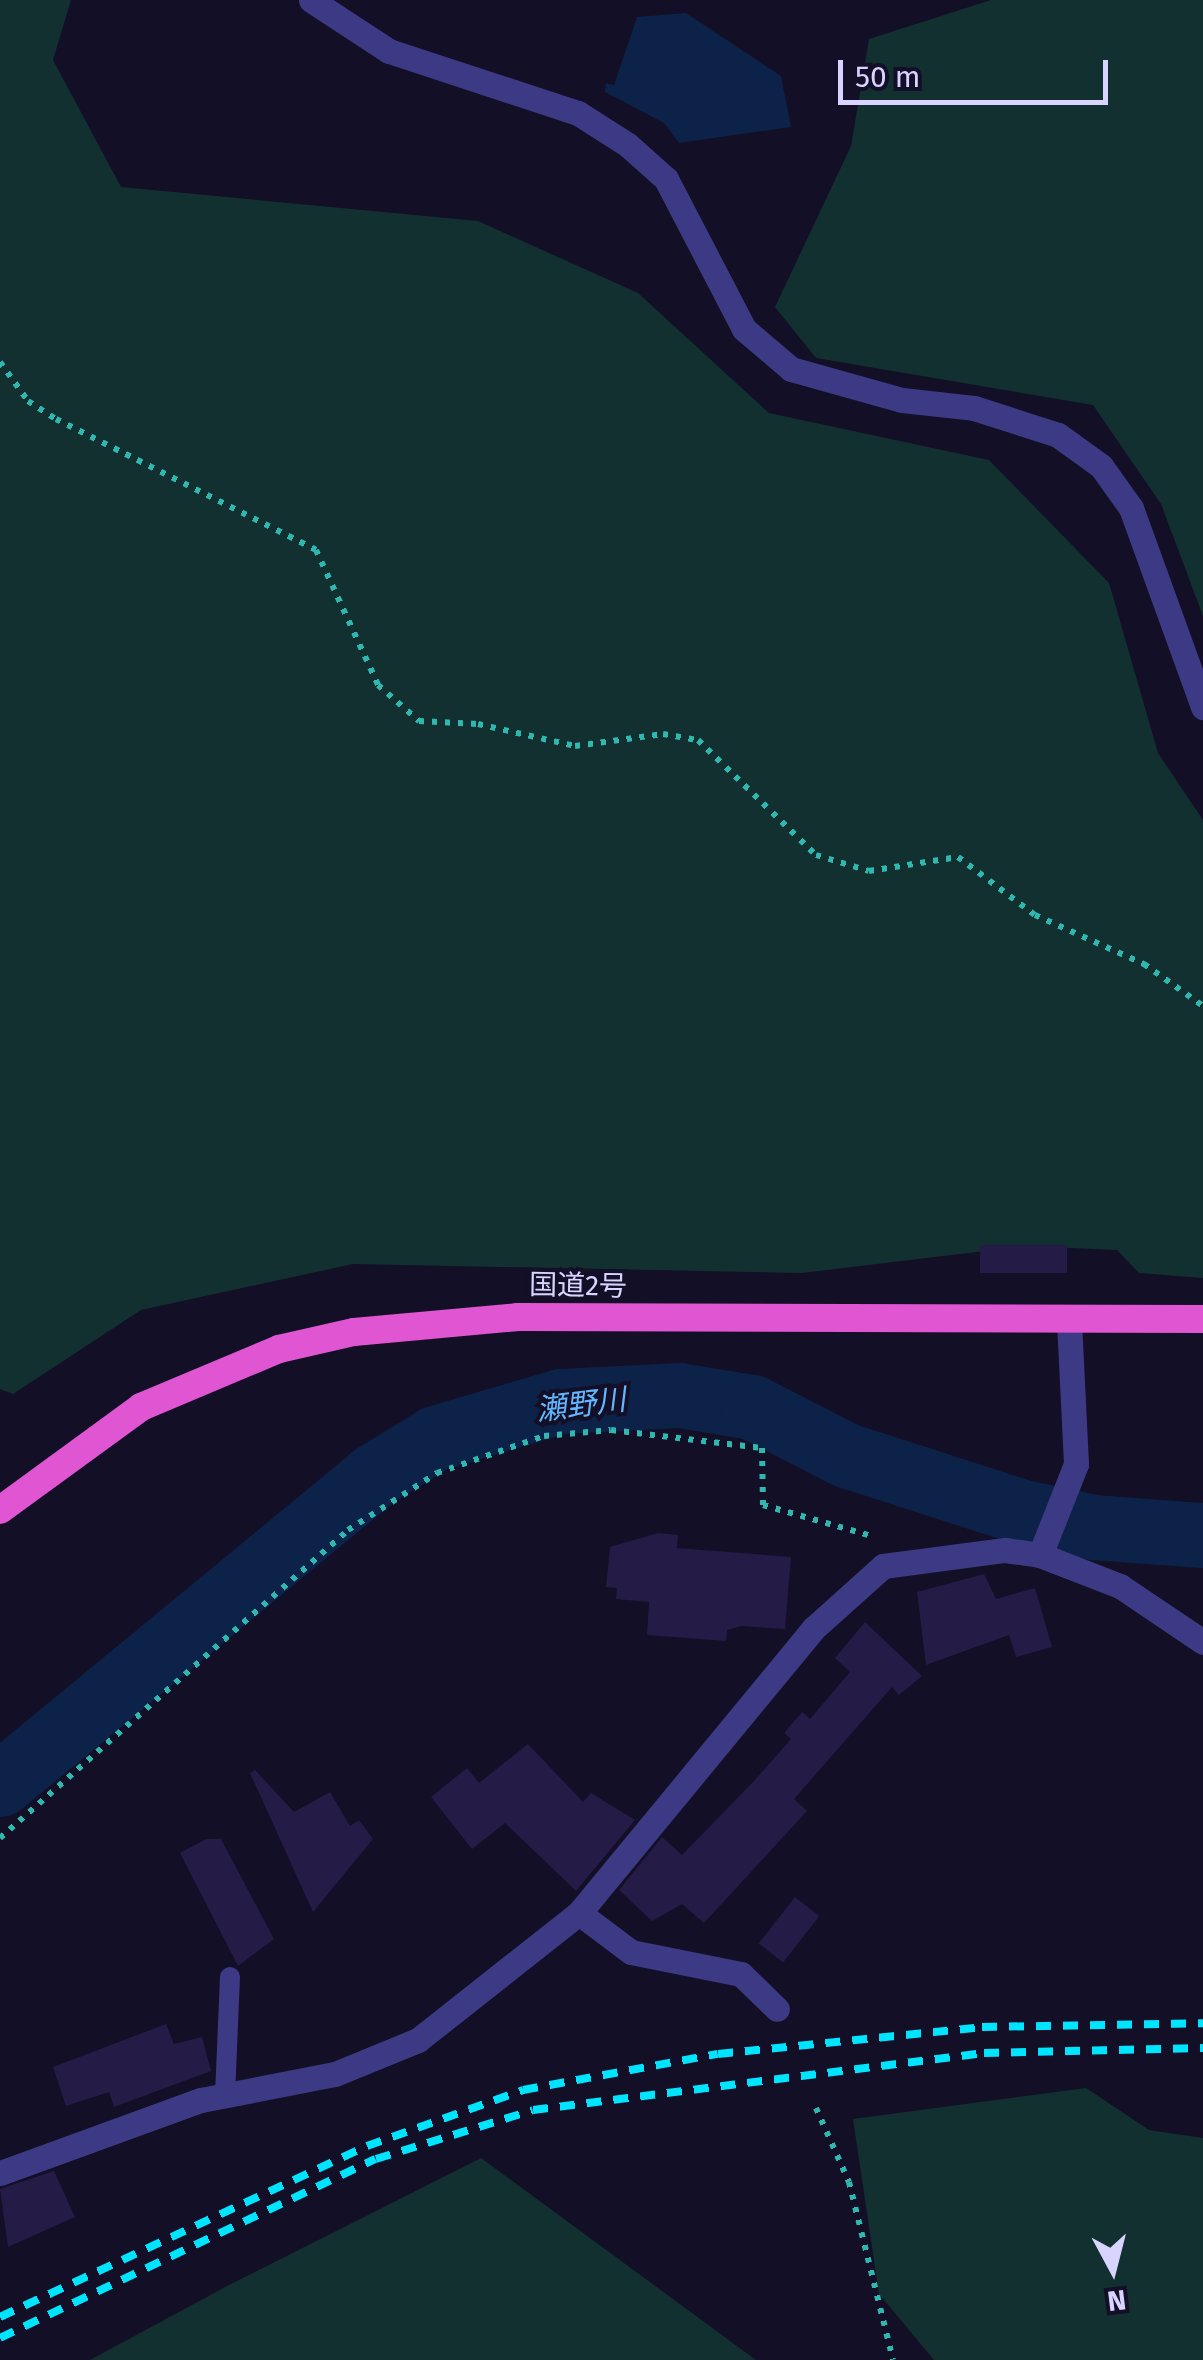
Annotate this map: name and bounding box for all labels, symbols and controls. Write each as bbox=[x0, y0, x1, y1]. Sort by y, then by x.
scale bar bbox=[843, 40, 1113, 102]
text: 50 m bbox=[855, 59, 920, 95]
street label: 国道2号 bbox=[529, 1268, 627, 1304]
water label: 瀬野川 bbox=[534, 1382, 628, 1428]
north arrow bbox=[1063, 2220, 1163, 2320]
text: N bbox=[1105, 2283, 1128, 2318]

